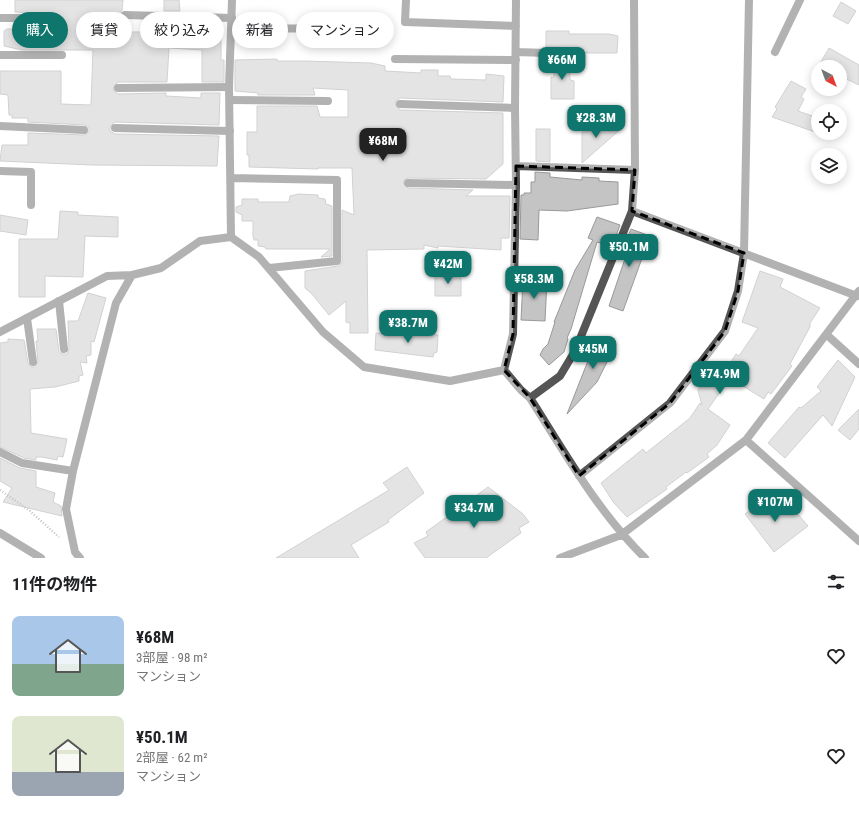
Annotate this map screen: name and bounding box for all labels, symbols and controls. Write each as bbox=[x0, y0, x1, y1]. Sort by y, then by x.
chip: 購入 bbox=[12, 12, 68, 48]
chip: 賃貸 bbox=[76, 12, 132, 48]
chip: 絞り込み bbox=[140, 12, 224, 48]
chip: 新着 bbox=[232, 12, 288, 48]
chip: マンション bbox=[296, 12, 394, 48]
pin: ¥66M bbox=[538, 47, 586, 81]
text: ¥66M bbox=[547, 52, 577, 67]
north arrow bbox=[811, 60, 847, 96]
map controls bbox=[811, 60, 847, 184]
button: locate bbox=[811, 104, 847, 140]
pin: ¥28.3M bbox=[563, 105, 629, 139]
text: ¥28.3M bbox=[576, 110, 616, 125]
pin: ¥68M bbox=[359, 128, 407, 162]
text: ¥68M bbox=[368, 133, 398, 148]
button: layers bbox=[811, 148, 847, 184]
pin: ¥50.1M bbox=[596, 234, 662, 268]
text: ¥50.1M bbox=[609, 239, 649, 254]
pin: ¥42M bbox=[424, 251, 472, 285]
text: ¥42M bbox=[433, 256, 463, 271]
pin: ¥58.3M bbox=[501, 266, 567, 300]
text: ¥58.3M bbox=[514, 271, 554, 286]
pin: ¥38.7M bbox=[375, 310, 441, 344]
text: ¥38.7M bbox=[388, 315, 428, 330]
pin: ¥45M bbox=[569, 336, 617, 370]
text: ¥45M bbox=[578, 341, 608, 356]
pin: ¥74.9M bbox=[687, 361, 753, 395]
text: ¥74.9M bbox=[700, 366, 740, 381]
pin: ¥107M bbox=[747, 489, 803, 523]
text: ¥107M bbox=[757, 494, 793, 509]
pin: ¥34.7M bbox=[441, 495, 507, 529]
text: ¥34.7M bbox=[454, 500, 494, 515]
icon: filters bbox=[825, 571, 847, 593]
text: 11件の物件 bbox=[12, 574, 97, 594]
text: ¥68M bbox=[136, 627, 174, 647]
icon: home bbox=[44, 632, 92, 680]
icon: heart bbox=[825, 645, 847, 667]
text: 3部屋 · 98 m² bbox=[136, 650, 207, 665]
text: マンション bbox=[136, 669, 201, 684]
text: ¥50.1M bbox=[136, 727, 188, 747]
icon: home bbox=[44, 732, 92, 780]
icon: heart bbox=[825, 745, 847, 767]
text: 2部屋 · 62 m² bbox=[136, 750, 207, 765]
text: マンション bbox=[136, 769, 201, 784]

